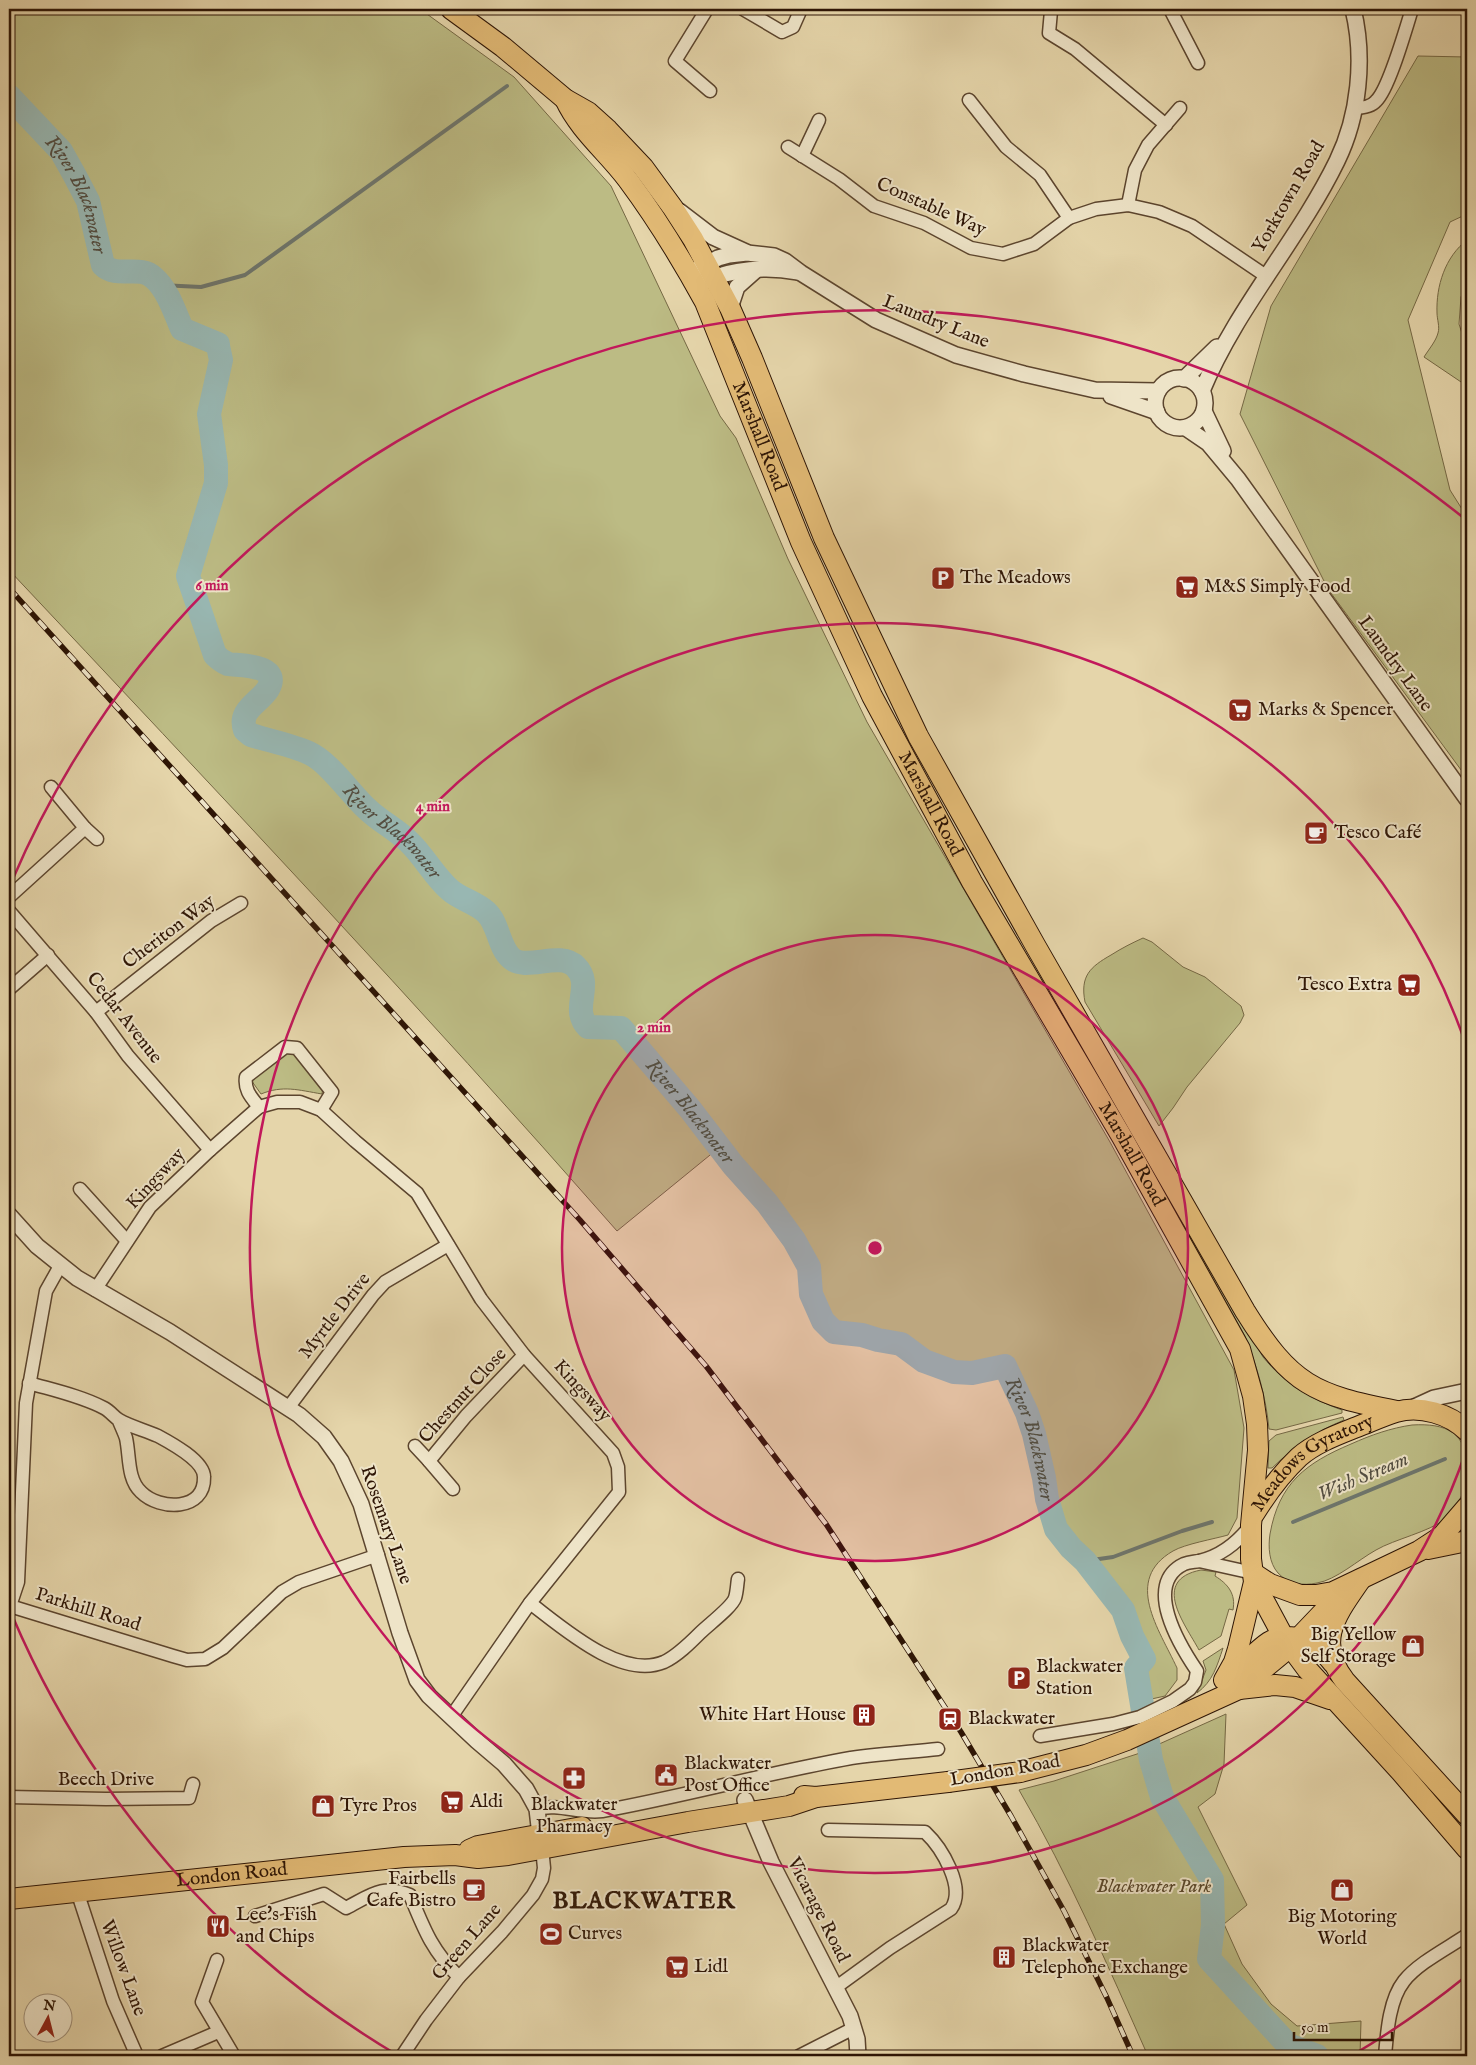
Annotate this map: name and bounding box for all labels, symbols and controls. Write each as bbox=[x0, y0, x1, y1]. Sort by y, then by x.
water label: River Blackwater bbox=[40, 129, 113, 257]
street label: Yorktown Road bbox=[1247, 136, 1331, 257]
street label: Constable Way bbox=[872, 172, 990, 242]
street label: Laundry Lane bbox=[879, 290, 993, 354]
street label: Marshall Road bbox=[726, 378, 792, 495]
parking icon: The Meadows bbox=[930, 565, 956, 591]
place label: The Meadows bbox=[960, 566, 1071, 590]
supermarket icon: M&S Simply Food bbox=[1174, 574, 1200, 600]
place label: M&S Simply Food bbox=[1204, 575, 1352, 599]
text: 6 min bbox=[195, 576, 229, 595]
street label: Laundry Lane bbox=[1352, 611, 1438, 717]
supermarket icon: Marks & Spencer bbox=[1227, 697, 1253, 723]
place label: Marks & Spencer bbox=[1258, 698, 1393, 722]
street label: Marshall Road bbox=[892, 747, 968, 861]
water label: River Blackwater bbox=[337, 779, 448, 885]
text: 4 min bbox=[416, 797, 450, 816]
cafe icon: Tesco Café bbox=[1303, 820, 1329, 846]
place label: Tesco Café bbox=[1334, 821, 1422, 845]
street label: Cheriton Way bbox=[118, 889, 220, 975]
street label: Cedar Avenue bbox=[81, 967, 167, 1069]
supermarket icon: Tesco Extra bbox=[1396, 972, 1422, 998]
place label: Tesco Extra bbox=[1298, 973, 1393, 997]
text: 2 min bbox=[637, 1018, 671, 1037]
water label: River Blackwater bbox=[640, 1053, 741, 1170]
street label: Marshall Road bbox=[1092, 1098, 1171, 1211]
street label: Kingsway bbox=[121, 1143, 191, 1215]
centre of rings bbox=[866, 1239, 884, 1257]
street label: Myrtle Drive bbox=[294, 1268, 376, 1364]
street label: Chestnut Close bbox=[414, 1343, 512, 1449]
street label: Kingsway bbox=[548, 1355, 617, 1428]
water label: River Blackwater bbox=[999, 1373, 1060, 1503]
street label: Meadows Gyratory bbox=[1246, 1409, 1378, 1517]
water label: Wish Stream bbox=[1314, 1447, 1412, 1507]
street label: Rosemary Lane bbox=[354, 1463, 418, 1588]
street label: Parkhill Road bbox=[32, 1583, 144, 1638]
place label: Big Yellow Self Storage bbox=[1301, 1623, 1397, 1669]
shop icon: Big Yellow Self Storage bbox=[1400, 1633, 1426, 1659]
place label: Blackwater Station bbox=[1036, 1655, 1123, 1701]
parking icon: Blackwater Station bbox=[1006, 1665, 1032, 1691]
building icon: White Hart House bbox=[851, 1702, 877, 1728]
place label: White Hart House bbox=[699, 1703, 846, 1727]
station icon: Blackwater bbox=[937, 1706, 963, 1732]
place label: Blackwater bbox=[968, 1707, 1055, 1731]
street label: London Road bbox=[948, 1749, 1063, 1792]
place label: Blackwater Post Office bbox=[684, 1752, 771, 1798]
public building icon: Blackwater Post Office bbox=[653, 1762, 679, 1788]
pharmacy icon: Blackwater Pharmacy bbox=[561, 1765, 587, 1791]
street label: Beech Drive bbox=[58, 1768, 155, 1792]
supermarket icon: Aldi bbox=[439, 1789, 465, 1815]
place label: Aldi bbox=[469, 1790, 503, 1814]
shop icon: Tyre Pros bbox=[310, 1793, 336, 1819]
place label: Blackwater Pharmacy bbox=[530, 1793, 618, 1839]
place label: Tyre Pros bbox=[340, 1794, 417, 1818]
street label: Vicarage Road bbox=[781, 1852, 855, 1967]
street label: London Road bbox=[175, 1857, 289, 1893]
place label: Fairbells Cafe Bistro bbox=[366, 1867, 456, 1913]
park label: Blackwater Park bbox=[1097, 1875, 1212, 1899]
cafe icon: Fairbells Cafe Bistro bbox=[461, 1877, 487, 1903]
shop icon: Big Motoring World bbox=[1329, 1877, 1355, 1903]
district label: BLACKWATER bbox=[553, 1886, 736, 1917]
street label: Green Lane bbox=[427, 1898, 507, 1985]
place label: Lee's Fish and Chips bbox=[236, 1903, 317, 1949]
place label: Big Motoring World bbox=[1287, 1905, 1397, 1951]
restaurant icon: Lee's Fish and Chips bbox=[205, 1913, 231, 1939]
street label: Willow Lane bbox=[94, 1917, 152, 2020]
sports icon: Curves bbox=[538, 1921, 564, 1947]
place label: Curves bbox=[568, 1922, 622, 1946]
place label: Blackwater Telephone Exchange bbox=[1022, 1934, 1188, 1980]
building icon: Blackwater Telephone Exchange bbox=[991, 1944, 1017, 1970]
supermarket icon: Lidl bbox=[664, 1954, 690, 1980]
place label: Lidl bbox=[694, 1955, 729, 1979]
north arrow bbox=[22, 1992, 72, 2042]
text: N bbox=[41, 1996, 57, 2016]
scale bar bbox=[1294, 2010, 1391, 2042]
text: 50 m bbox=[1301, 2018, 1329, 2037]

